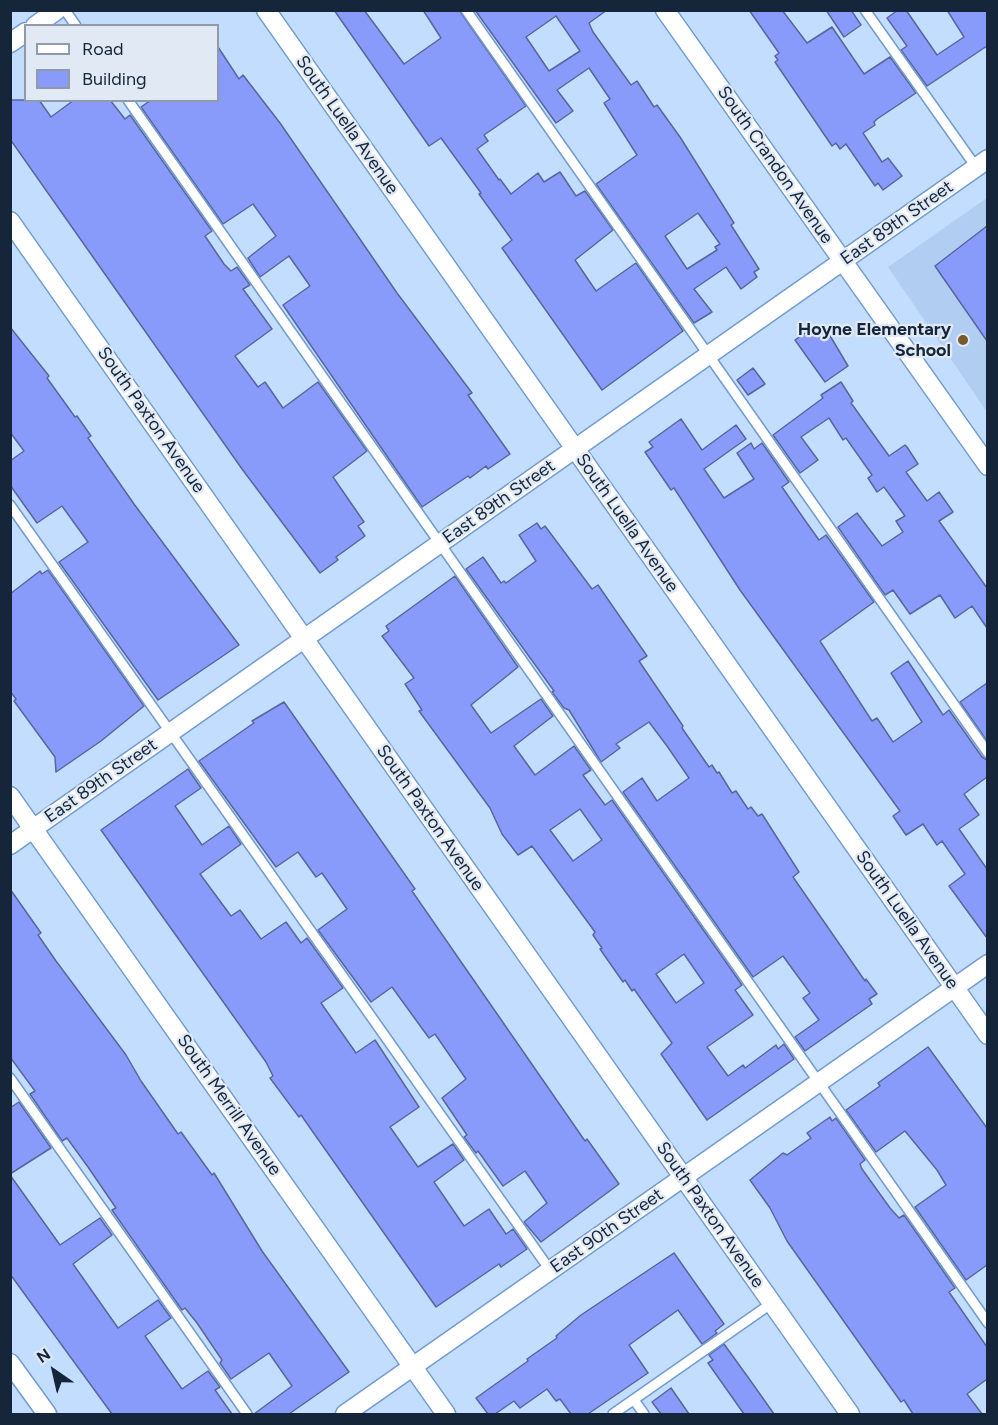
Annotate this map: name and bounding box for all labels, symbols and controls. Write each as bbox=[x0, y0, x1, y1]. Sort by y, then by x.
legend bbox=[24, 24, 219, 102]
text: Road bbox=[82, 38, 123, 60]
street label: South Luella Avenue bbox=[291, 51, 403, 199]
text: Building bbox=[82, 68, 147, 90]
street label: South Crandon Avenue bbox=[712, 82, 838, 248]
street label: East 89th Street bbox=[837, 176, 957, 270]
place label: Hoyne Elementary School bbox=[798, 319, 951, 362]
marker: Hoyne Elementary School bbox=[956, 333, 970, 347]
street label: South Paxton Avenue bbox=[92, 343, 210, 497]
street label: South Luella Avenue bbox=[571, 449, 683, 597]
street label: East 89th Street bbox=[439, 455, 559, 549]
street label: East 89th Street bbox=[41, 734, 161, 828]
street label: South Paxton Avenue bbox=[371, 741, 489, 895]
street label: South Luella Avenue bbox=[851, 846, 963, 994]
street label: South Merrill Avenue bbox=[172, 1030, 286, 1180]
street label: South Paxton Avenue bbox=[651, 1138, 769, 1292]
street label: East 90th Street bbox=[546, 1184, 668, 1278]
north arrow bbox=[24, 1341, 84, 1401]
text: N bbox=[33, 1344, 54, 1367]

